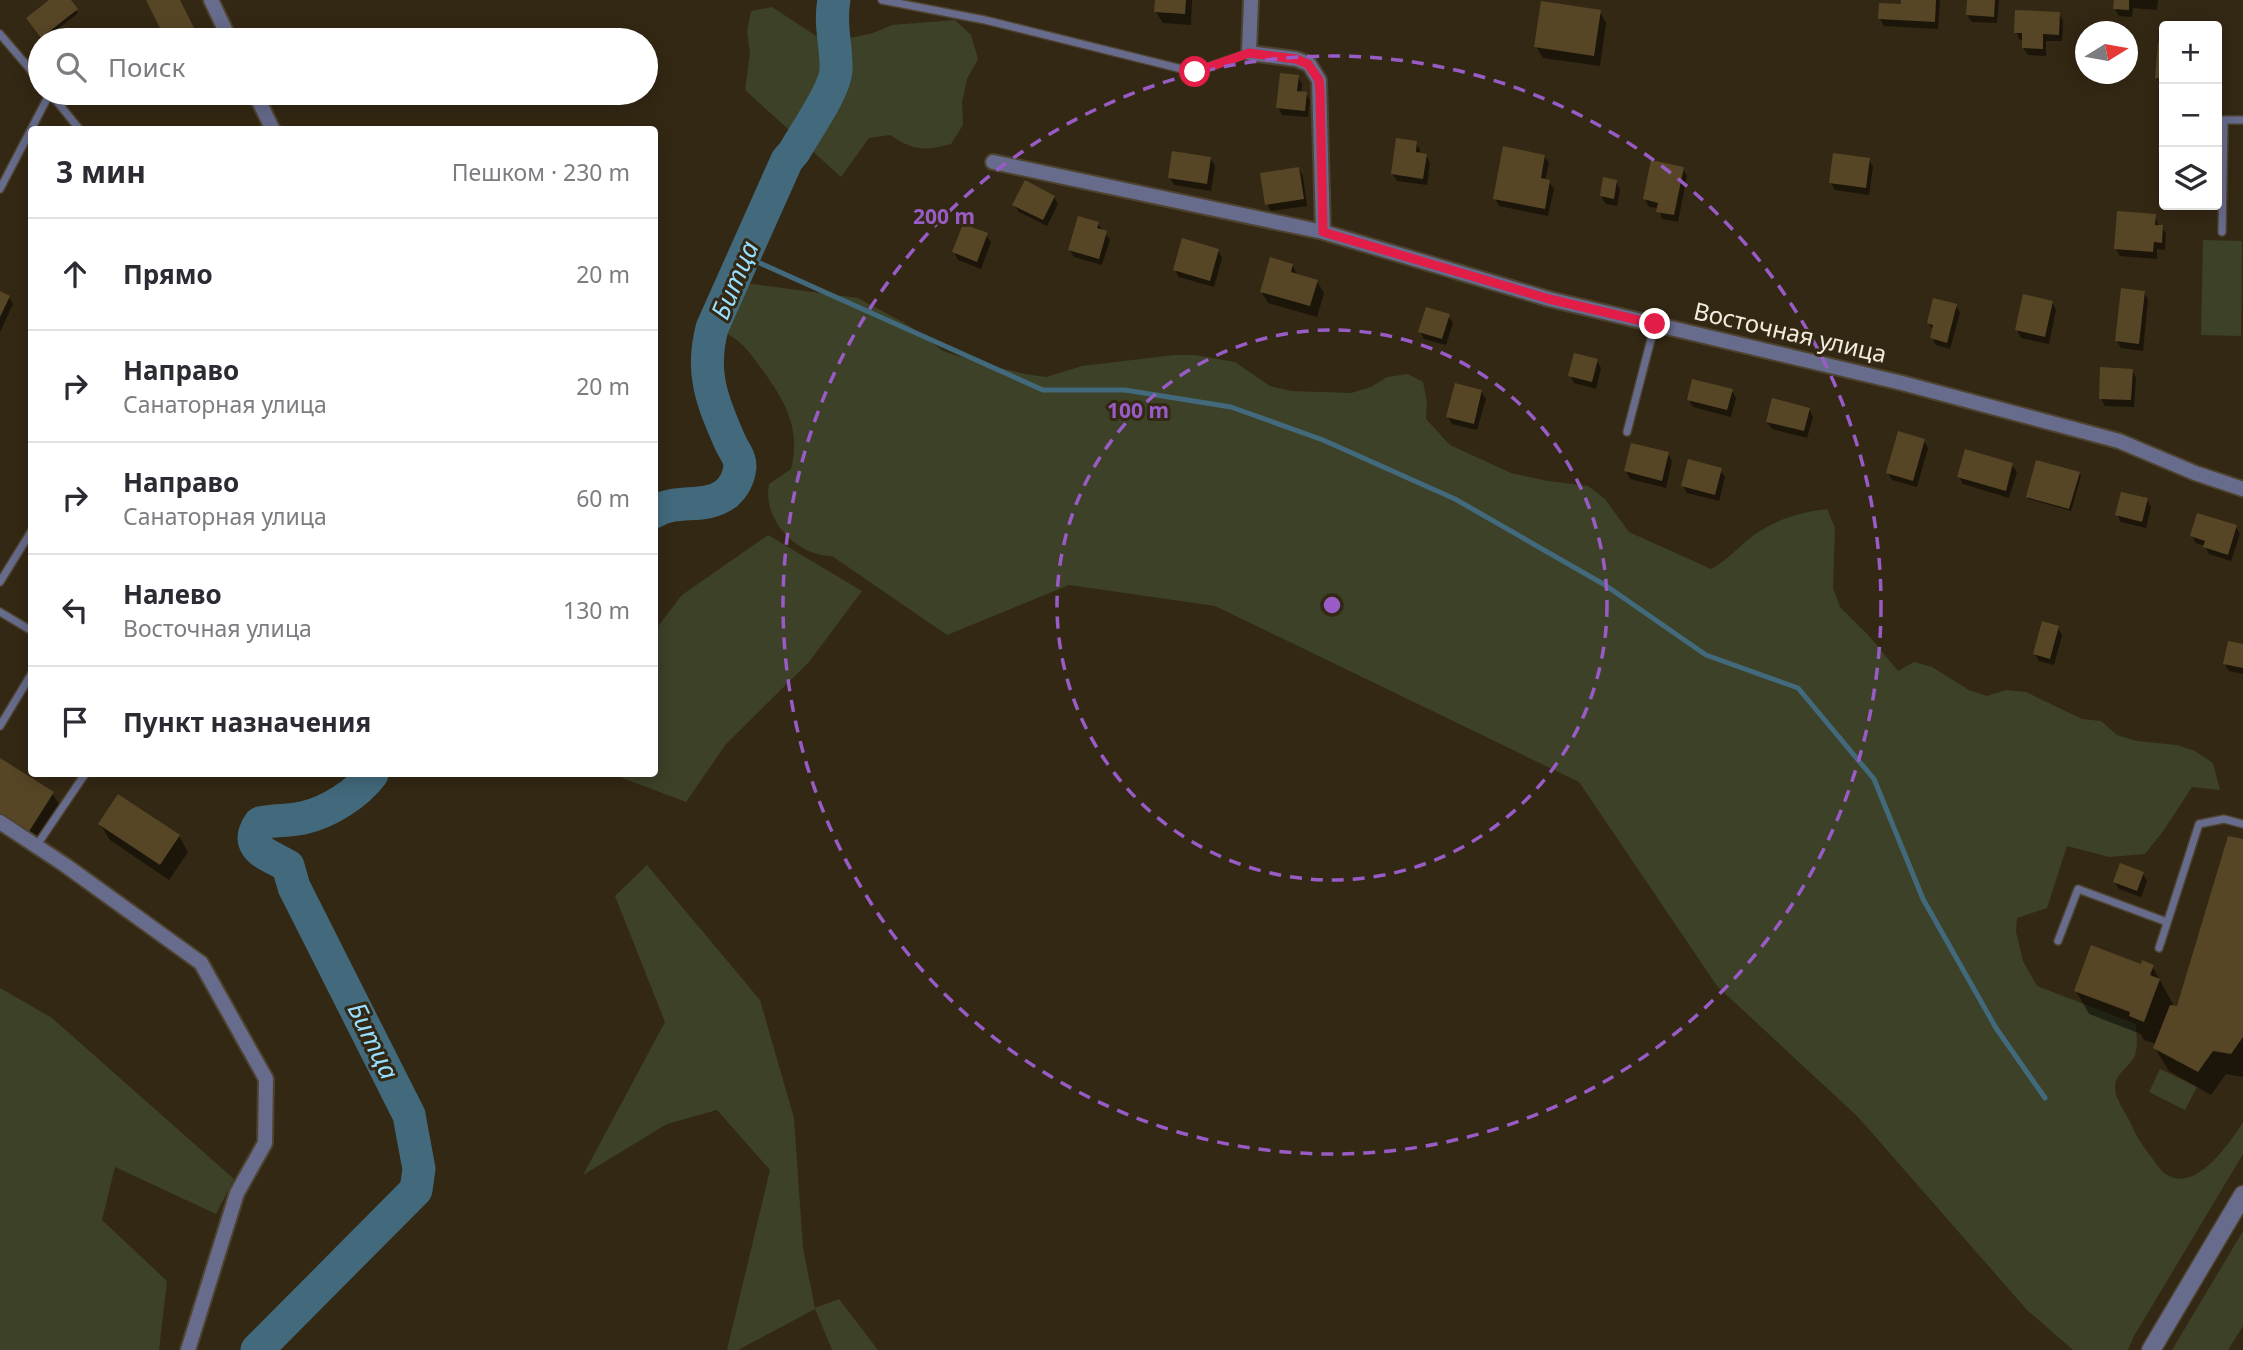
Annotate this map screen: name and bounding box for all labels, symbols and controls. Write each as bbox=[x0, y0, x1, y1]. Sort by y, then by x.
north arrow bbox=[2075, 21, 2138, 84]
map controls bbox=[2159, 21, 2222, 210]
button: + bbox=[2159, 21, 2222, 84]
search box bbox=[28, 28, 658, 105]
icon: search bbox=[52, 48, 90, 86]
text: Поиск bbox=[108, 49, 185, 85]
route start bbox=[1179, 56, 1210, 87]
button: − bbox=[2159, 84, 2222, 147]
button: layers bbox=[2159, 147, 2222, 210]
text: 3 мин bbox=[56, 151, 146, 192]
text: Пешком · 230 m bbox=[452, 156, 630, 188]
text: 200 m bbox=[913, 202, 975, 230]
water label: Битца bbox=[702, 235, 767, 324]
icon: ahead bbox=[56, 255, 94, 293]
text: Прямо bbox=[123, 256, 213, 292]
text: 20 m bbox=[576, 258, 630, 290]
street label: Восточная улица bbox=[1691, 293, 1890, 370]
route end bbox=[1639, 308, 1670, 339]
text: Направо bbox=[123, 352, 239, 388]
icon: right bbox=[56, 367, 94, 405]
text: 20 m bbox=[576, 370, 630, 402]
text: Санаторная улица bbox=[123, 388, 327, 420]
text: 100 m bbox=[1107, 396, 1169, 424]
text: Направо bbox=[123, 464, 239, 500]
icon: right bbox=[56, 479, 94, 517]
text: 60 m bbox=[576, 482, 630, 514]
text: Санаторная улица bbox=[123, 500, 327, 532]
text: Налево bbox=[123, 576, 222, 612]
icon: left bbox=[56, 591, 94, 629]
centre of rings bbox=[1320, 593, 1344, 617]
text: 130 m bbox=[563, 594, 630, 626]
text: Восточная улица bbox=[123, 612, 312, 644]
icon: arrive bbox=[56, 703, 94, 741]
text: Пункт назначения bbox=[123, 704, 371, 740]
water label: Битца bbox=[340, 996, 408, 1085]

